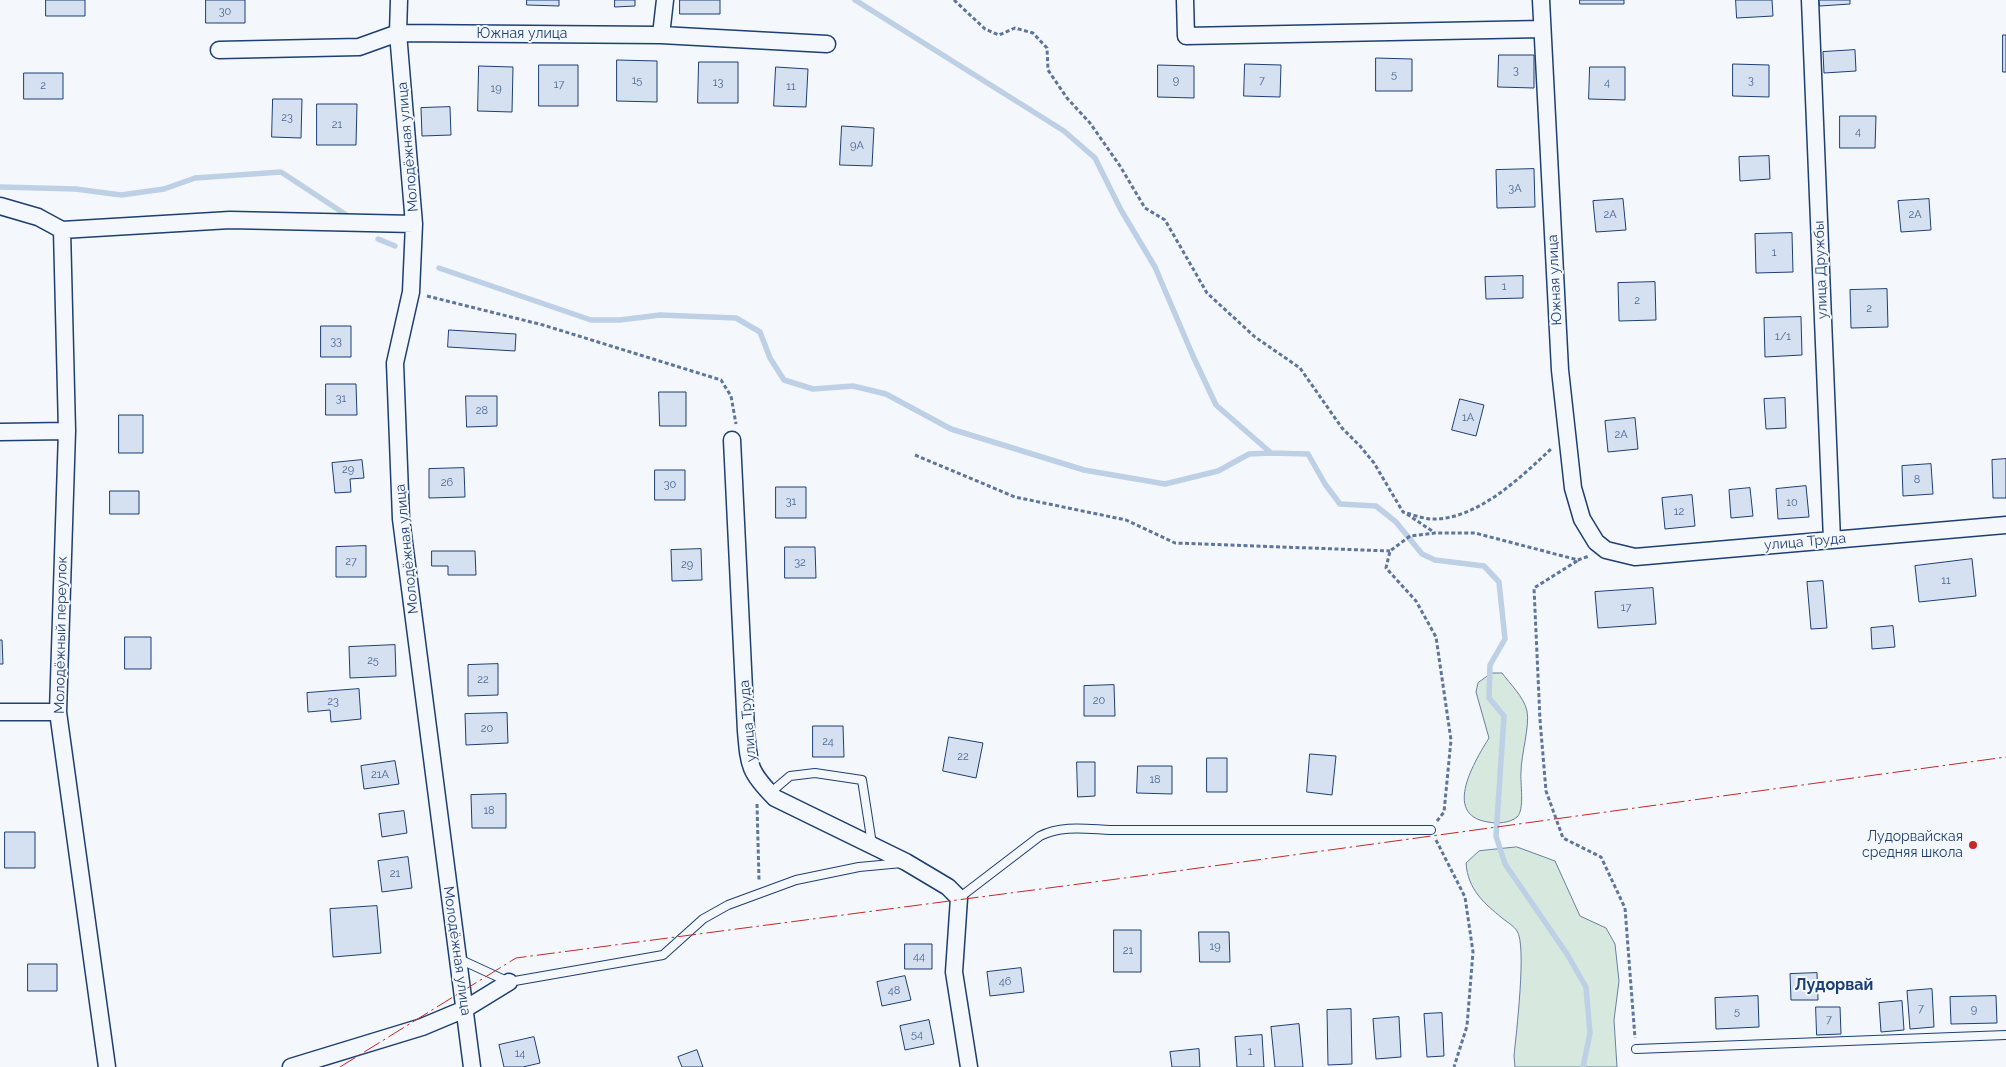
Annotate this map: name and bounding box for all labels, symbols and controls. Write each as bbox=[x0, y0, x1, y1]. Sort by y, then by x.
house number: 30 bbox=[219, 5, 231, 19]
street label: Южная улица bbox=[477, 26, 567, 42]
house number: 3 bbox=[1513, 64, 1519, 78]
house number: 5 bbox=[1391, 68, 1397, 82]
house number: 15 bbox=[632, 74, 642, 88]
house number: 9 bbox=[1173, 74, 1179, 88]
house number: 7 bbox=[1259, 74, 1265, 88]
house number: 3 bbox=[1748, 74, 1754, 88]
house number: 13 bbox=[713, 76, 723, 90]
house number: 4 bbox=[1604, 76, 1610, 90]
house number: 17 bbox=[554, 78, 564, 92]
house number: 2 bbox=[40, 79, 46, 93]
house number: 11 bbox=[786, 80, 796, 94]
street label: Молодёжная улица bbox=[394, 81, 422, 213]
house number: 19 bbox=[490, 82, 502, 96]
house number: 23 bbox=[281, 111, 293, 125]
house number: 21 bbox=[332, 118, 342, 132]
house number: 4 bbox=[1855, 125, 1861, 139]
house number: 9А bbox=[850, 139, 864, 153]
house number: 3А bbox=[1508, 182, 1522, 196]
house number: 2А bbox=[1603, 208, 1617, 222]
house number: 2А bbox=[1908, 208, 1922, 222]
street label: улица Дружбы bbox=[1811, 220, 1831, 320]
street label: Южная улица bbox=[1544, 234, 1566, 326]
house number: 1 bbox=[1772, 246, 1776, 260]
house number: 1 bbox=[1502, 280, 1506, 294]
house number: 2 bbox=[1634, 294, 1640, 308]
house number: 2 bbox=[1866, 302, 1872, 316]
house number: 1/1 bbox=[1775, 330, 1791, 344]
house number: 33 bbox=[330, 335, 342, 349]
house number: 31 bbox=[336, 392, 346, 406]
house number: 28 bbox=[476, 404, 488, 418]
house number: 1А bbox=[1462, 411, 1474, 425]
house number: 2А bbox=[1614, 428, 1628, 442]
house number: 29 bbox=[342, 463, 354, 477]
house number: 8 bbox=[1914, 473, 1920, 487]
house number: 26 bbox=[441, 476, 453, 490]
house number: 30 bbox=[664, 478, 676, 492]
street label: Молодёжная улица bbox=[392, 483, 422, 615]
house number: 31 bbox=[786, 495, 796, 509]
house number: 10 bbox=[1786, 496, 1798, 510]
house number: 12 bbox=[1674, 505, 1684, 519]
street label: улица Труда bbox=[1763, 530, 1847, 554]
house number: 27 bbox=[345, 555, 357, 569]
street label: Молодёжный переулок bbox=[51, 556, 71, 714]
house number: 32 bbox=[794, 556, 806, 570]
house number: 29 bbox=[681, 558, 693, 572]
house number: 11 bbox=[1941, 574, 1951, 588]
house number: 17 bbox=[1621, 601, 1631, 615]
house number: 25 bbox=[367, 654, 379, 668]
house number: 22 bbox=[477, 673, 489, 687]
street label: улица Труда bbox=[736, 679, 760, 763]
house number: 20 bbox=[1093, 694, 1105, 708]
house number: 23 bbox=[327, 695, 339, 709]
house number: 20 bbox=[481, 722, 493, 736]
house number: 24 bbox=[822, 735, 834, 749]
house number: 22 bbox=[957, 750, 969, 764]
house number: 21А bbox=[371, 768, 389, 782]
house number: 18 bbox=[1149, 773, 1161, 787]
house number: 18 bbox=[483, 804, 495, 818]
place label: Лудорвайская средняя школа bbox=[1862, 829, 1963, 862]
marker: Лудорвайская средняя школа bbox=[1967, 839, 1979, 851]
house number: 21 bbox=[390, 867, 400, 881]
street label: Молодёжная улица bbox=[440, 885, 474, 1017]
house number: 19 bbox=[1209, 940, 1221, 954]
house number: 21 bbox=[1123, 944, 1133, 958]
house number: 44 bbox=[913, 950, 925, 964]
house number: 46 bbox=[999, 975, 1011, 989]
district label: Лудорвай bbox=[1795, 975, 1873, 995]
house number: 48 bbox=[888, 984, 900, 998]
house number: 7 bbox=[1918, 1002, 1924, 1016]
house number: 9 bbox=[1971, 1003, 1977, 1017]
house number: 5 bbox=[1734, 1005, 1740, 1019]
house number: 7 bbox=[1826, 1013, 1832, 1027]
house number: 54 bbox=[911, 1028, 923, 1042]
house number: 1 bbox=[1248, 1045, 1252, 1059]
house number: 14 bbox=[515, 1047, 525, 1061]

